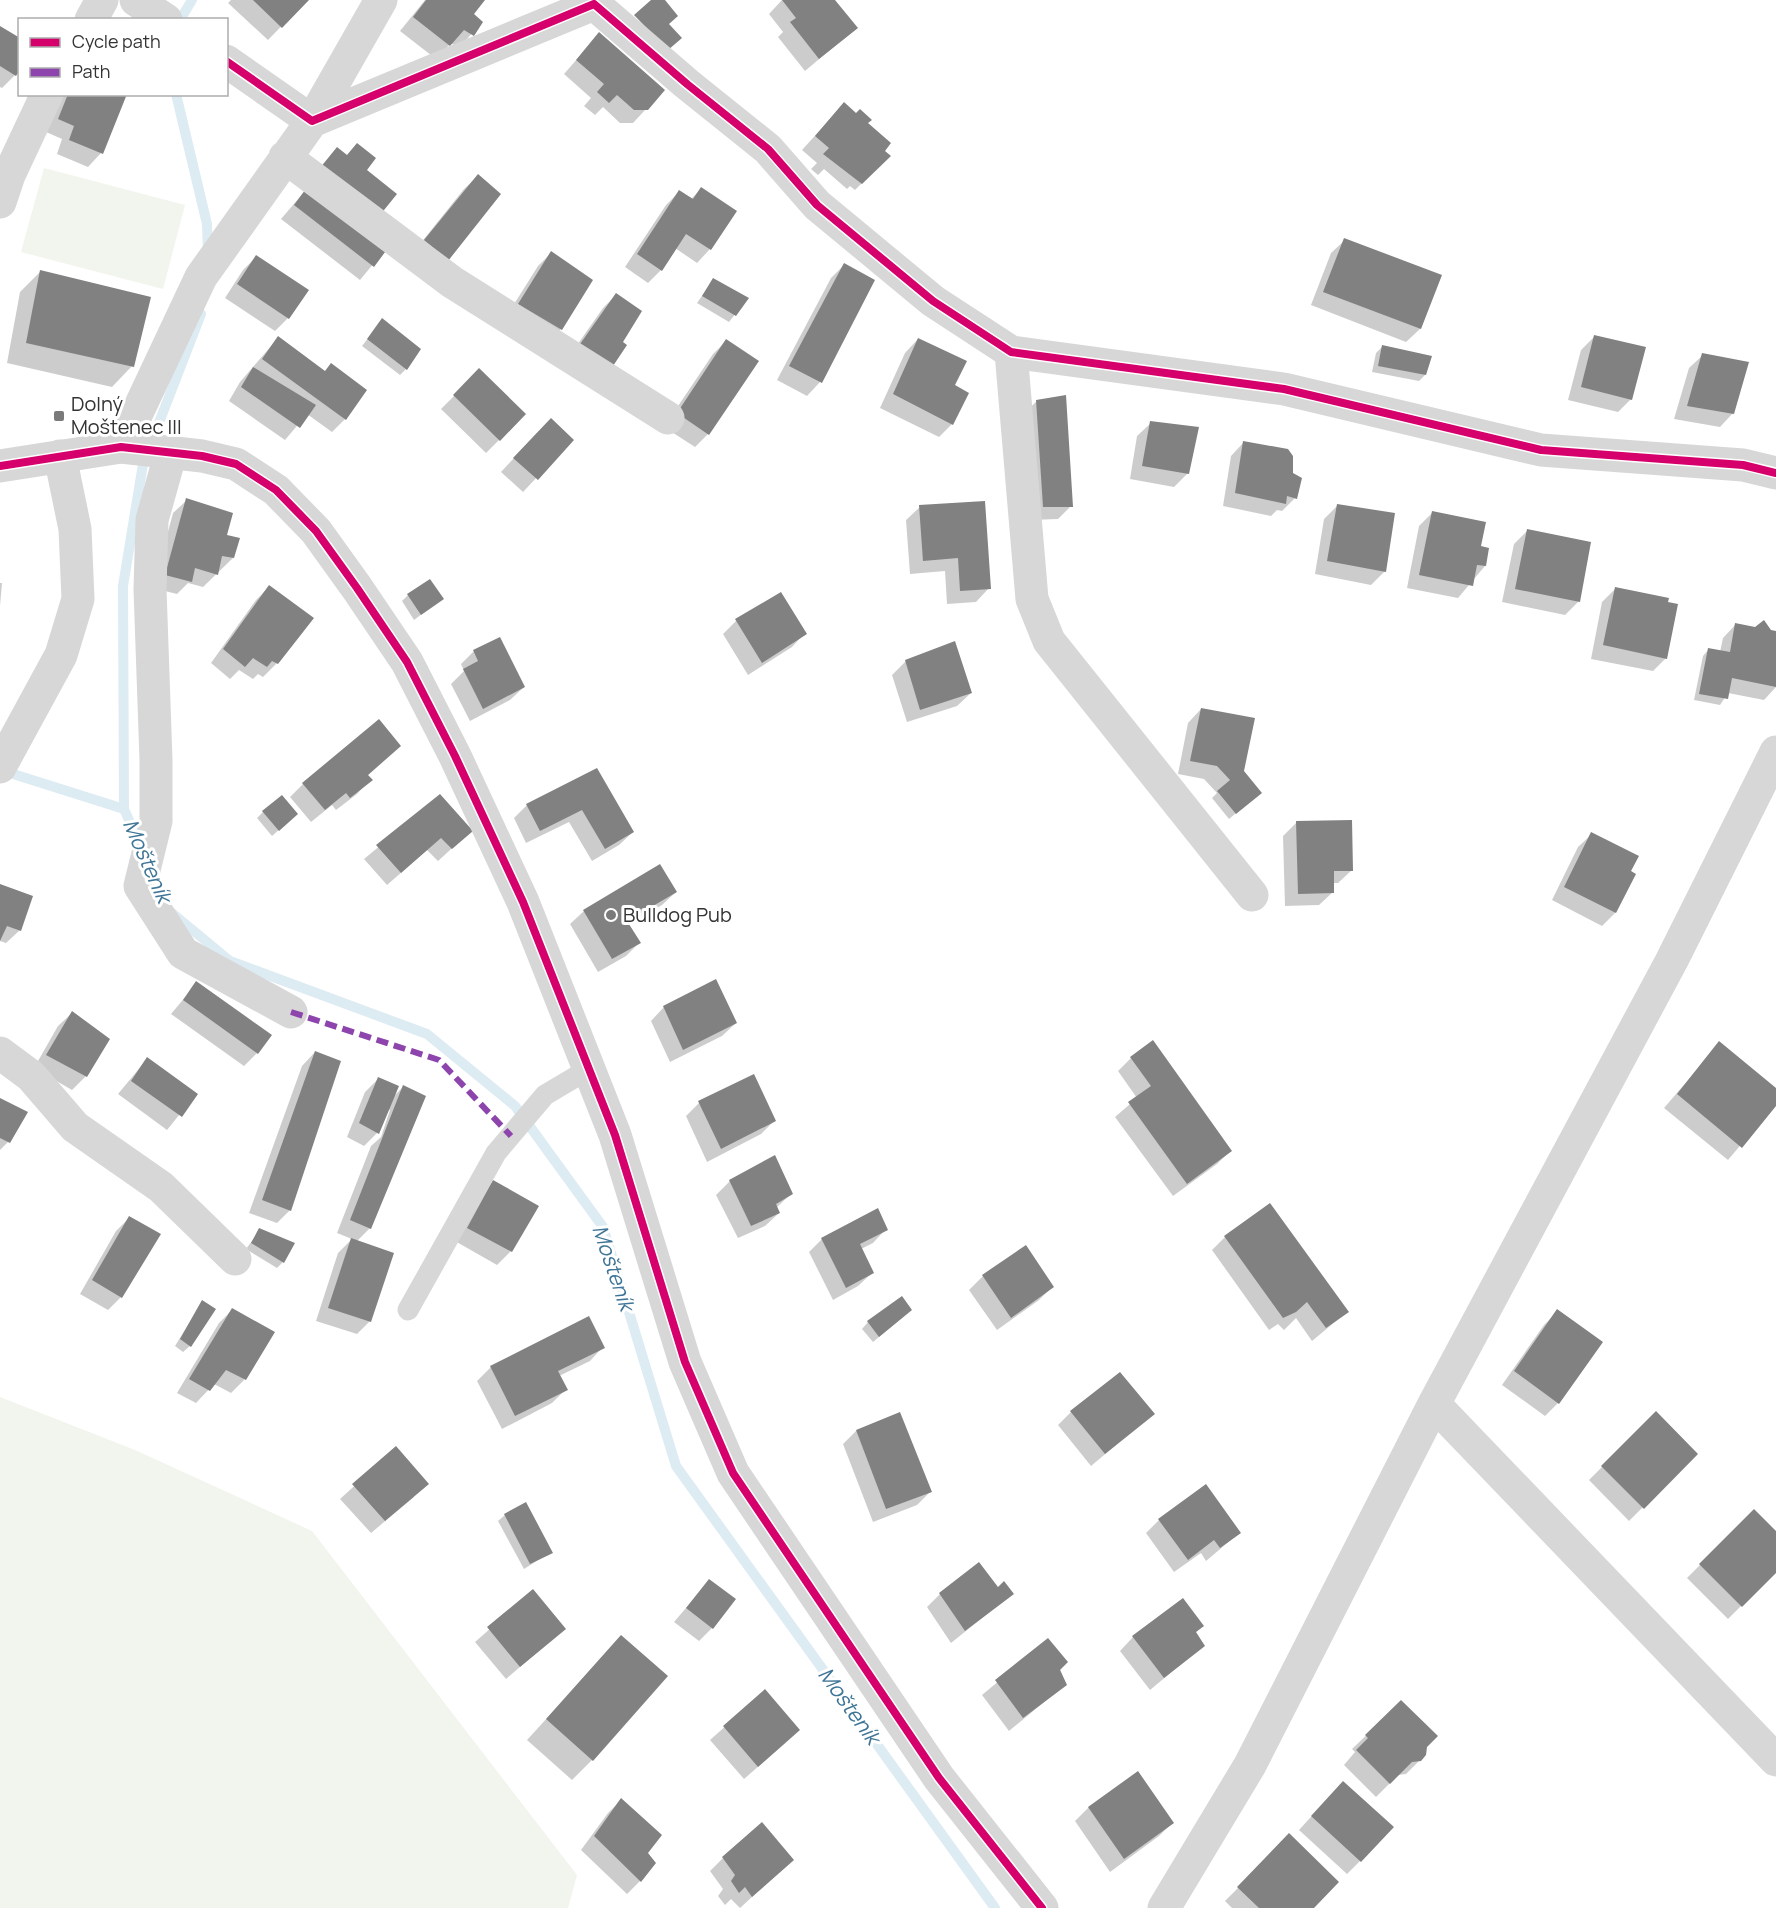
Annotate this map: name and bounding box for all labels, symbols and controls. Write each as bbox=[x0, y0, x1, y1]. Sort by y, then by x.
legend bbox=[18, 18, 228, 96]
text: Cycle path bbox=[72, 29, 161, 53]
text: Path bbox=[72, 59, 110, 83]
place label: Dolný Moštenec III bbox=[71, 390, 182, 440]
marker: Dolný Moštenec III bbox=[52, 409, 66, 423]
water label: Mošteník bbox=[117, 814, 180, 909]
place label: Bulldog Pub bbox=[623, 901, 732, 928]
marker: Bulldog Pub bbox=[604, 908, 618, 922]
water label: Mošteník bbox=[586, 1221, 642, 1317]
water label: Mošteník bbox=[812, 1661, 889, 1752]

